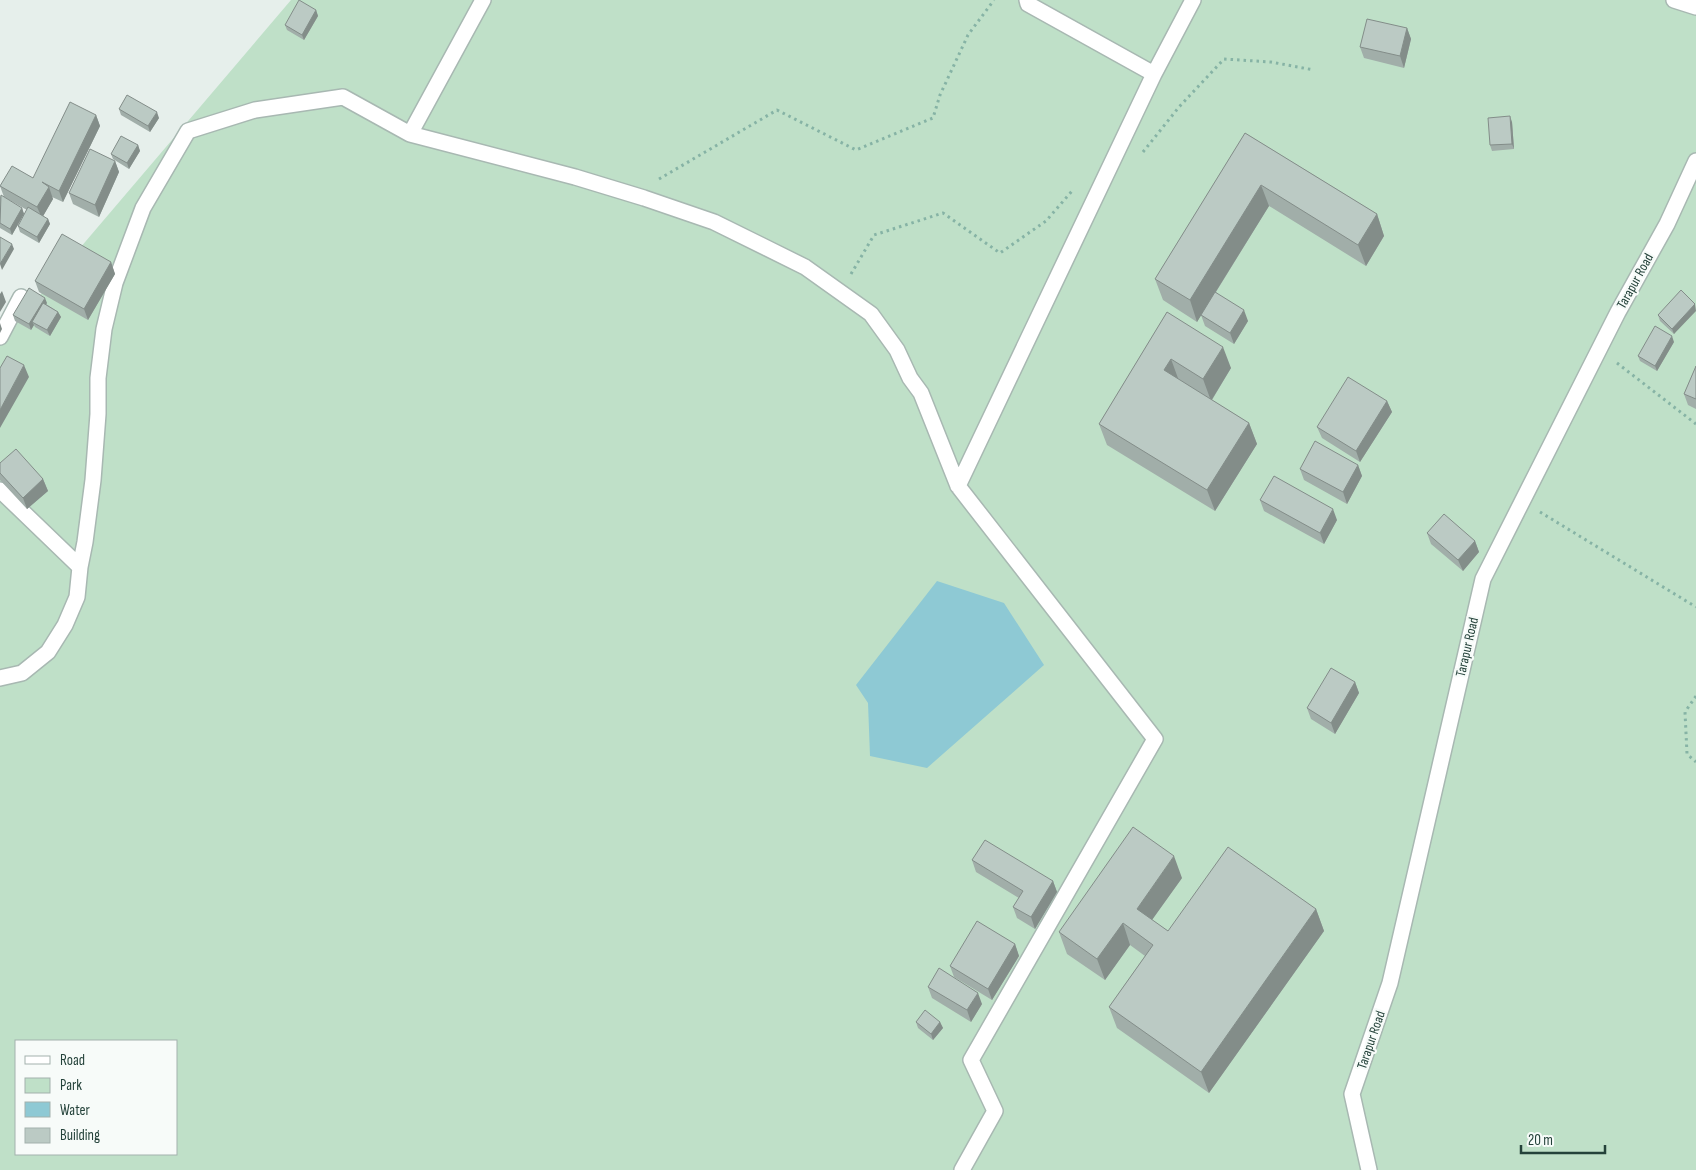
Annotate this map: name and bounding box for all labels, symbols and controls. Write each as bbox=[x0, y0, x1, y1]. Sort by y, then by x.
street label: Tarapur Road bbox=[1613, 250, 1657, 312]
street label: Tarapur Road bbox=[1452, 615, 1482, 678]
street label: Tarapur Road bbox=[1353, 1008, 1389, 1071]
legend bbox=[15, 1040, 178, 1155]
text: Road bbox=[60, 1051, 85, 1070]
text: Park bbox=[60, 1076, 82, 1095]
text: Water bbox=[60, 1101, 91, 1120]
scale bar bbox=[1521, 1122, 1605, 1154]
text: Building bbox=[60, 1126, 100, 1145]
text: 20 m bbox=[1528, 1131, 1553, 1150]

